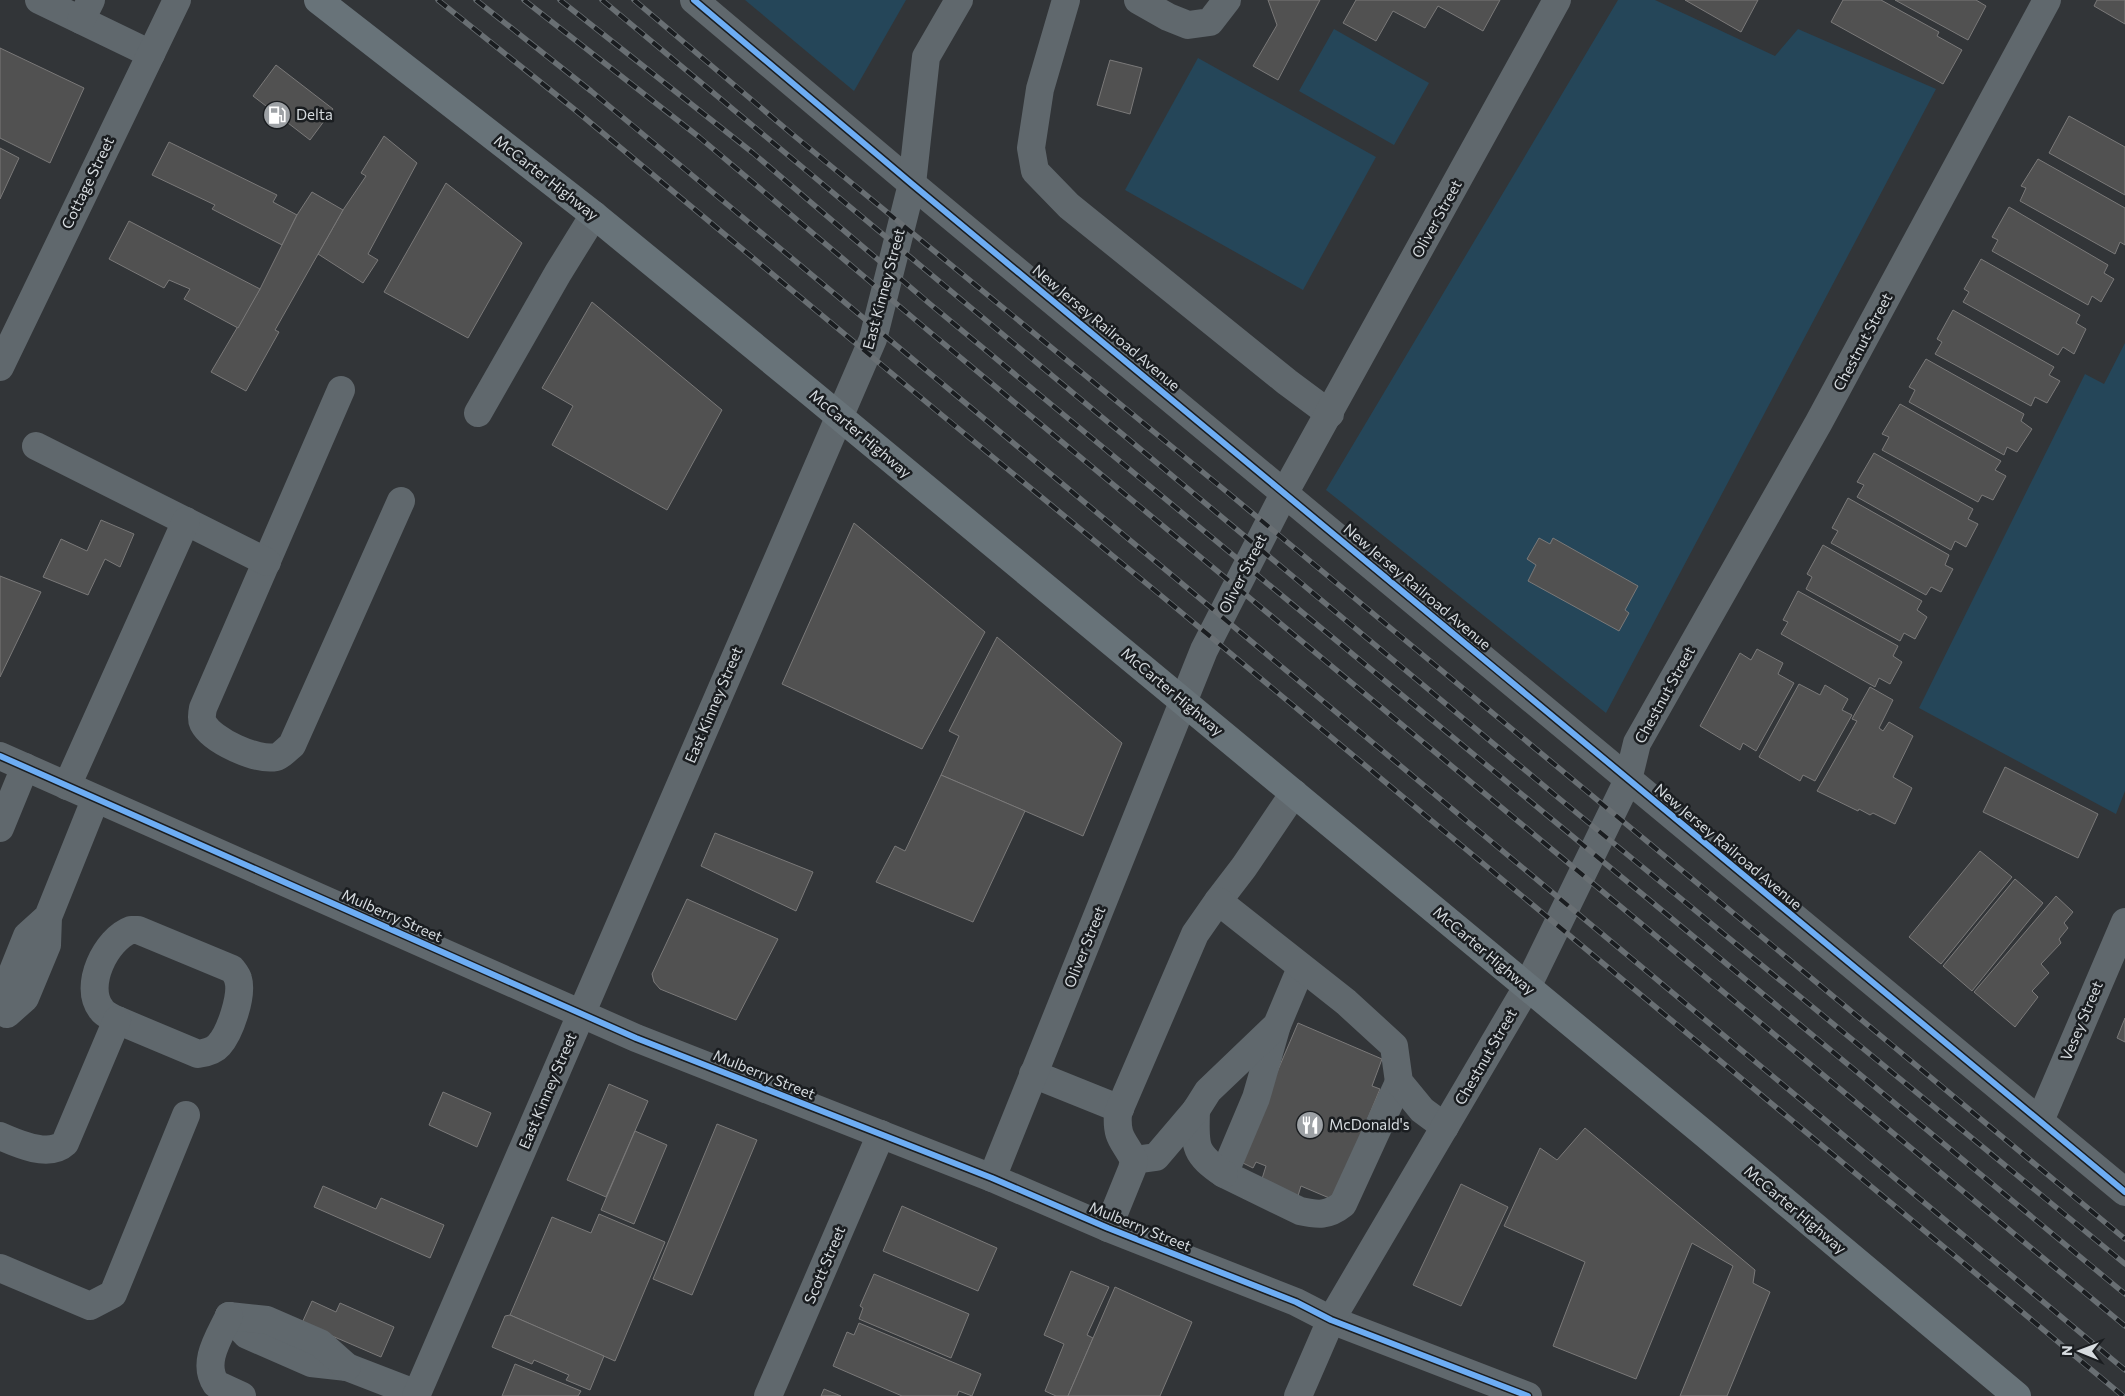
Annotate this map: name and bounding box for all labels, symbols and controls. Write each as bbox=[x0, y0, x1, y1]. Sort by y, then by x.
fuel station icon: Delta bbox=[262, 100, 292, 130]
place label: Delta bbox=[296, 105, 333, 123]
street label: McCarter Highway bbox=[491, 131, 603, 224]
street label: Cottage Street bbox=[57, 133, 117, 232]
street label: Oliver Street bbox=[1407, 176, 1465, 261]
street label: East Kinney Street bbox=[858, 226, 908, 351]
street label: New Jersey Railroad Avenue bbox=[1029, 260, 1184, 394]
street label: Chestnut Street bbox=[1829, 290, 1895, 393]
street label: McCarter Highway bbox=[806, 385, 915, 481]
street label: New Jersey Railroad Avenue bbox=[1340, 519, 1495, 653]
street label: Oliver Street bbox=[1214, 531, 1270, 616]
street label: McCarter Highway bbox=[1118, 643, 1227, 739]
street label: Chestnut Street bbox=[1630, 643, 1698, 746]
street label: East Kinney Street bbox=[680, 644, 746, 765]
street label: New Jersey Railroad Avenue bbox=[1651, 779, 1806, 913]
street label: Mulberry Street bbox=[339, 885, 446, 945]
street label: McCarter Highway bbox=[1430, 902, 1539, 998]
street label: Oliver Street bbox=[1060, 903, 1109, 990]
street label: Vesey Street bbox=[2056, 978, 2106, 1063]
street label: Chestnut Street bbox=[1450, 1005, 1520, 1108]
street label: East Kinney Street bbox=[514, 1030, 580, 1151]
street label: Mulberry Street bbox=[711, 1045, 818, 1103]
restaurant icon: McDonald's bbox=[1295, 1110, 1325, 1140]
place label: McDonald's bbox=[1329, 1115, 1410, 1133]
street label: McCarter Highway bbox=[1741, 1161, 1850, 1257]
street label: Mulberry Street bbox=[1087, 1197, 1194, 1255]
street label: Scott Street bbox=[800, 1223, 849, 1306]
north arrow bbox=[2055, 1326, 2105, 1376]
text: N bbox=[2058, 1345, 2075, 1356]

